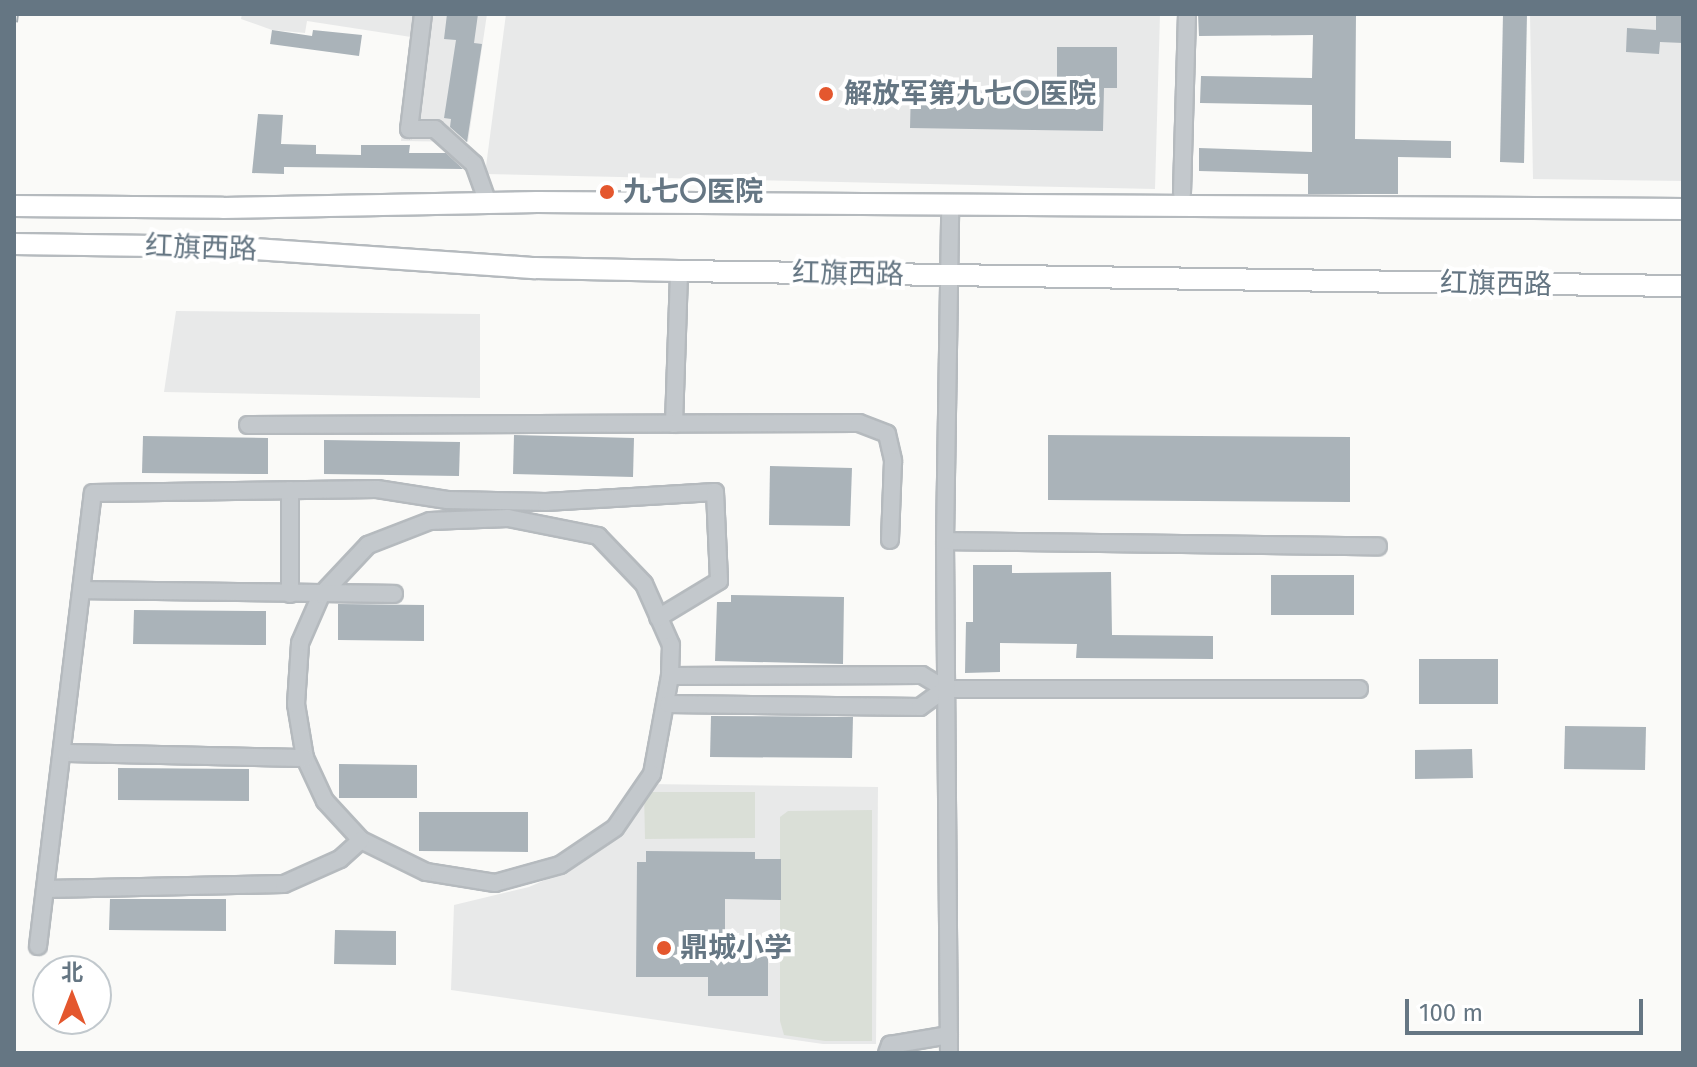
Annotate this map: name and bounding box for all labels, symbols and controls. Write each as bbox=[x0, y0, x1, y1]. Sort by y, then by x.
place label: 解放军第九七〇医院 bbox=[844, 77, 1096, 111]
marker: 解放军第九七〇医院 bbox=[815, 83, 837, 105]
place label: 九七〇医院 bbox=[623, 175, 763, 209]
marker: 九七〇医院 bbox=[598, 183, 616, 201]
street label: 红旗西路 bbox=[144, 229, 258, 267]
street label: 红旗西路 bbox=[792, 256, 904, 292]
street label: 红旗西路 bbox=[1440, 266, 1552, 302]
place label: 鼎城小学 bbox=[680, 931, 792, 965]
marker: 鼎城小学 bbox=[655, 939, 673, 957]
north arrow bbox=[32, 955, 112, 1035]
text: 北 bbox=[61, 959, 83, 986]
scale bar bbox=[1409, 983, 1647, 1033]
text: 100 m bbox=[1419, 999, 1483, 1027]

